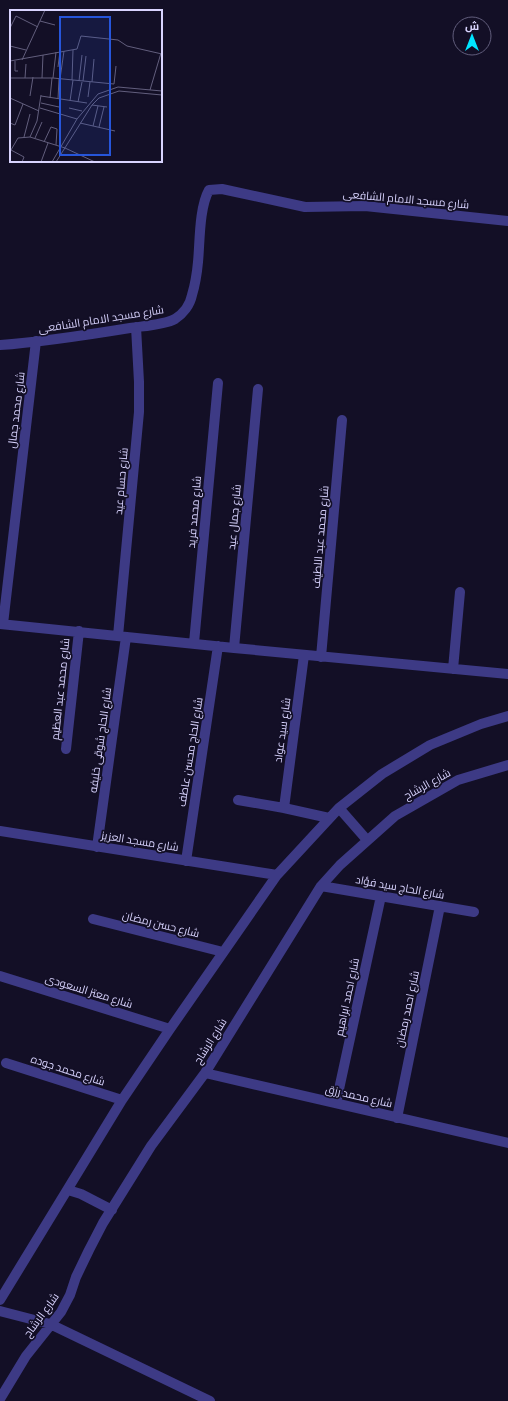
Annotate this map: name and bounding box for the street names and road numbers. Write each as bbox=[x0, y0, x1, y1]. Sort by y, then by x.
street label: شارع مسجد الامام الشافعى bbox=[342, 187, 470, 212]
street label: شارع مسجد الامام الشافعى bbox=[37, 302, 165, 337]
street label: شارع محمد جمال bbox=[4, 371, 29, 449]
street label: شارع حسام عيد bbox=[111, 447, 132, 515]
street label: شارع محمد فريد bbox=[184, 475, 205, 549]
street label: شارع جمال عيد bbox=[224, 484, 245, 550]
street label: شارع محمد عبد اللطيف bbox=[309, 485, 332, 589]
street label: شارع محمد عبد العظيم bbox=[48, 637, 73, 741]
street label: شارع الحاج شوقى خليفه bbox=[86, 686, 115, 794]
street label: شارع الحاج محسن عاطف bbox=[174, 696, 207, 808]
street label: شارع سيد عواد bbox=[271, 697, 294, 763]
street label: شارع الرشاح bbox=[401, 765, 453, 804]
street label: شارع مسجد العزيز bbox=[99, 828, 180, 855]
street label: شارع الحاج سيد فؤاد bbox=[354, 872, 446, 903]
street label: شارع حسن رمضان bbox=[121, 908, 201, 941]
street label: شارع احمد ابراهيم bbox=[332, 957, 363, 1038]
street label: شارع احمد رمضان bbox=[392, 969, 423, 1049]
street label: شارع معتز السعودى bbox=[43, 971, 134, 1012]
street label: شارع الرشاح bbox=[190, 1015, 230, 1067]
street label: شارع محمد جوده bbox=[29, 1051, 107, 1090]
street label: شارع محمد رزق bbox=[324, 1082, 394, 1111]
street label: شارع الرشاح bbox=[20, 1290, 63, 1341]

